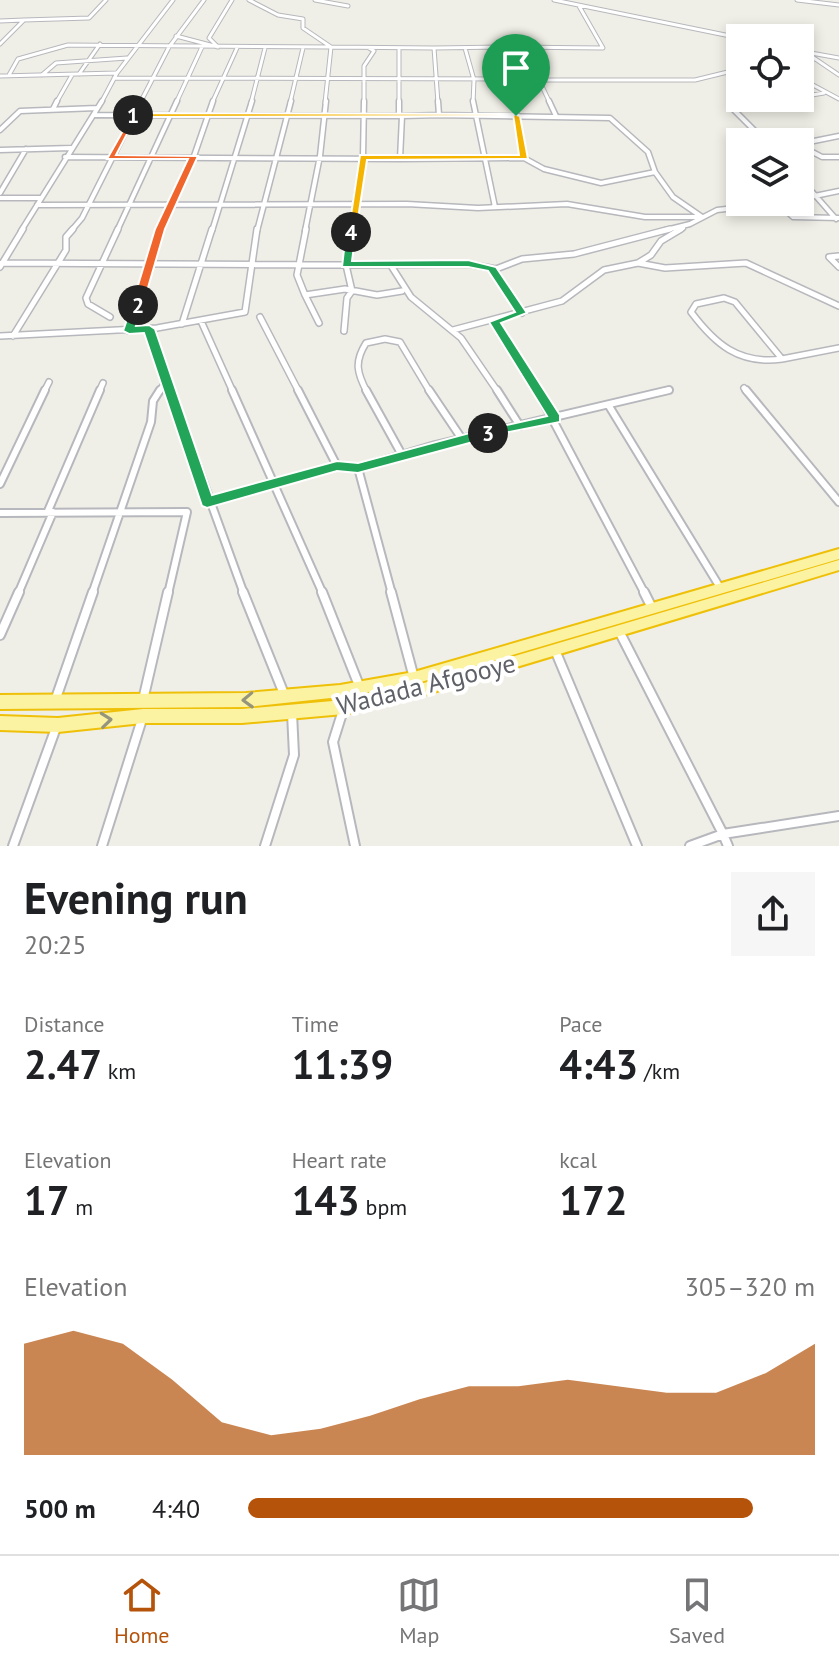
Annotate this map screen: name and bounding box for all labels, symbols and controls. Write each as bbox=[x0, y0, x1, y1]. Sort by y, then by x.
map controls bbox=[726, 24, 814, 216]
button: locate bbox=[726, 24, 814, 112]
pin bbox=[482, 34, 550, 116]
icon: arrive bbox=[494, 46, 538, 90]
pin: 1 bbox=[113, 95, 153, 135]
text: 1 bbox=[127, 101, 139, 129]
button: layers bbox=[726, 128, 814, 216]
pin: 4 bbox=[331, 212, 371, 252]
text: 4 bbox=[345, 218, 357, 246]
pin: 2 bbox=[118, 285, 158, 325]
text: 2 bbox=[132, 291, 144, 319]
pin: 3 bbox=[468, 413, 508, 453]
text: 3 bbox=[482, 419, 494, 447]
street label: Wadada Afgooye bbox=[333, 646, 519, 722]
one-way arrow bbox=[241, 691, 254, 708]
one-way arrow bbox=[100, 712, 113, 729]
text: Evening run bbox=[24, 869, 248, 926]
button: share bbox=[731, 872, 815, 956]
text: 20:25 bbox=[24, 928, 86, 961]
text: Distance bbox=[24, 1010, 105, 1038]
text: Time bbox=[292, 1010, 339, 1038]
text: Pace bbox=[559, 1010, 602, 1038]
text: 2.47 bbox=[24, 1038, 102, 1090]
text: 11:39 bbox=[292, 1038, 393, 1090]
text: 4:43 bbox=[559, 1038, 638, 1090]
text: km bbox=[102, 1057, 136, 1085]
text: /km bbox=[638, 1057, 680, 1085]
text: Elevation bbox=[24, 1146, 112, 1174]
text: Heart rate bbox=[292, 1146, 387, 1174]
text: kcal bbox=[559, 1146, 597, 1174]
text: 17 bbox=[24, 1174, 69, 1226]
text: 143 bbox=[292, 1174, 360, 1226]
text: 172 bbox=[559, 1174, 627, 1226]
text: m bbox=[69, 1193, 93, 1221]
text: bpm bbox=[360, 1193, 407, 1221]
text: Elevation bbox=[24, 1270, 128, 1303]
text: 305–320 m bbox=[685, 1270, 815, 1303]
text: 500 m bbox=[24, 1492, 96, 1525]
text: 4:40 bbox=[152, 1492, 200, 1525]
tab: Home bbox=[114, 1573, 170, 1649]
tab: Map bbox=[397, 1573, 441, 1649]
tab: Saved bbox=[669, 1573, 725, 1649]

